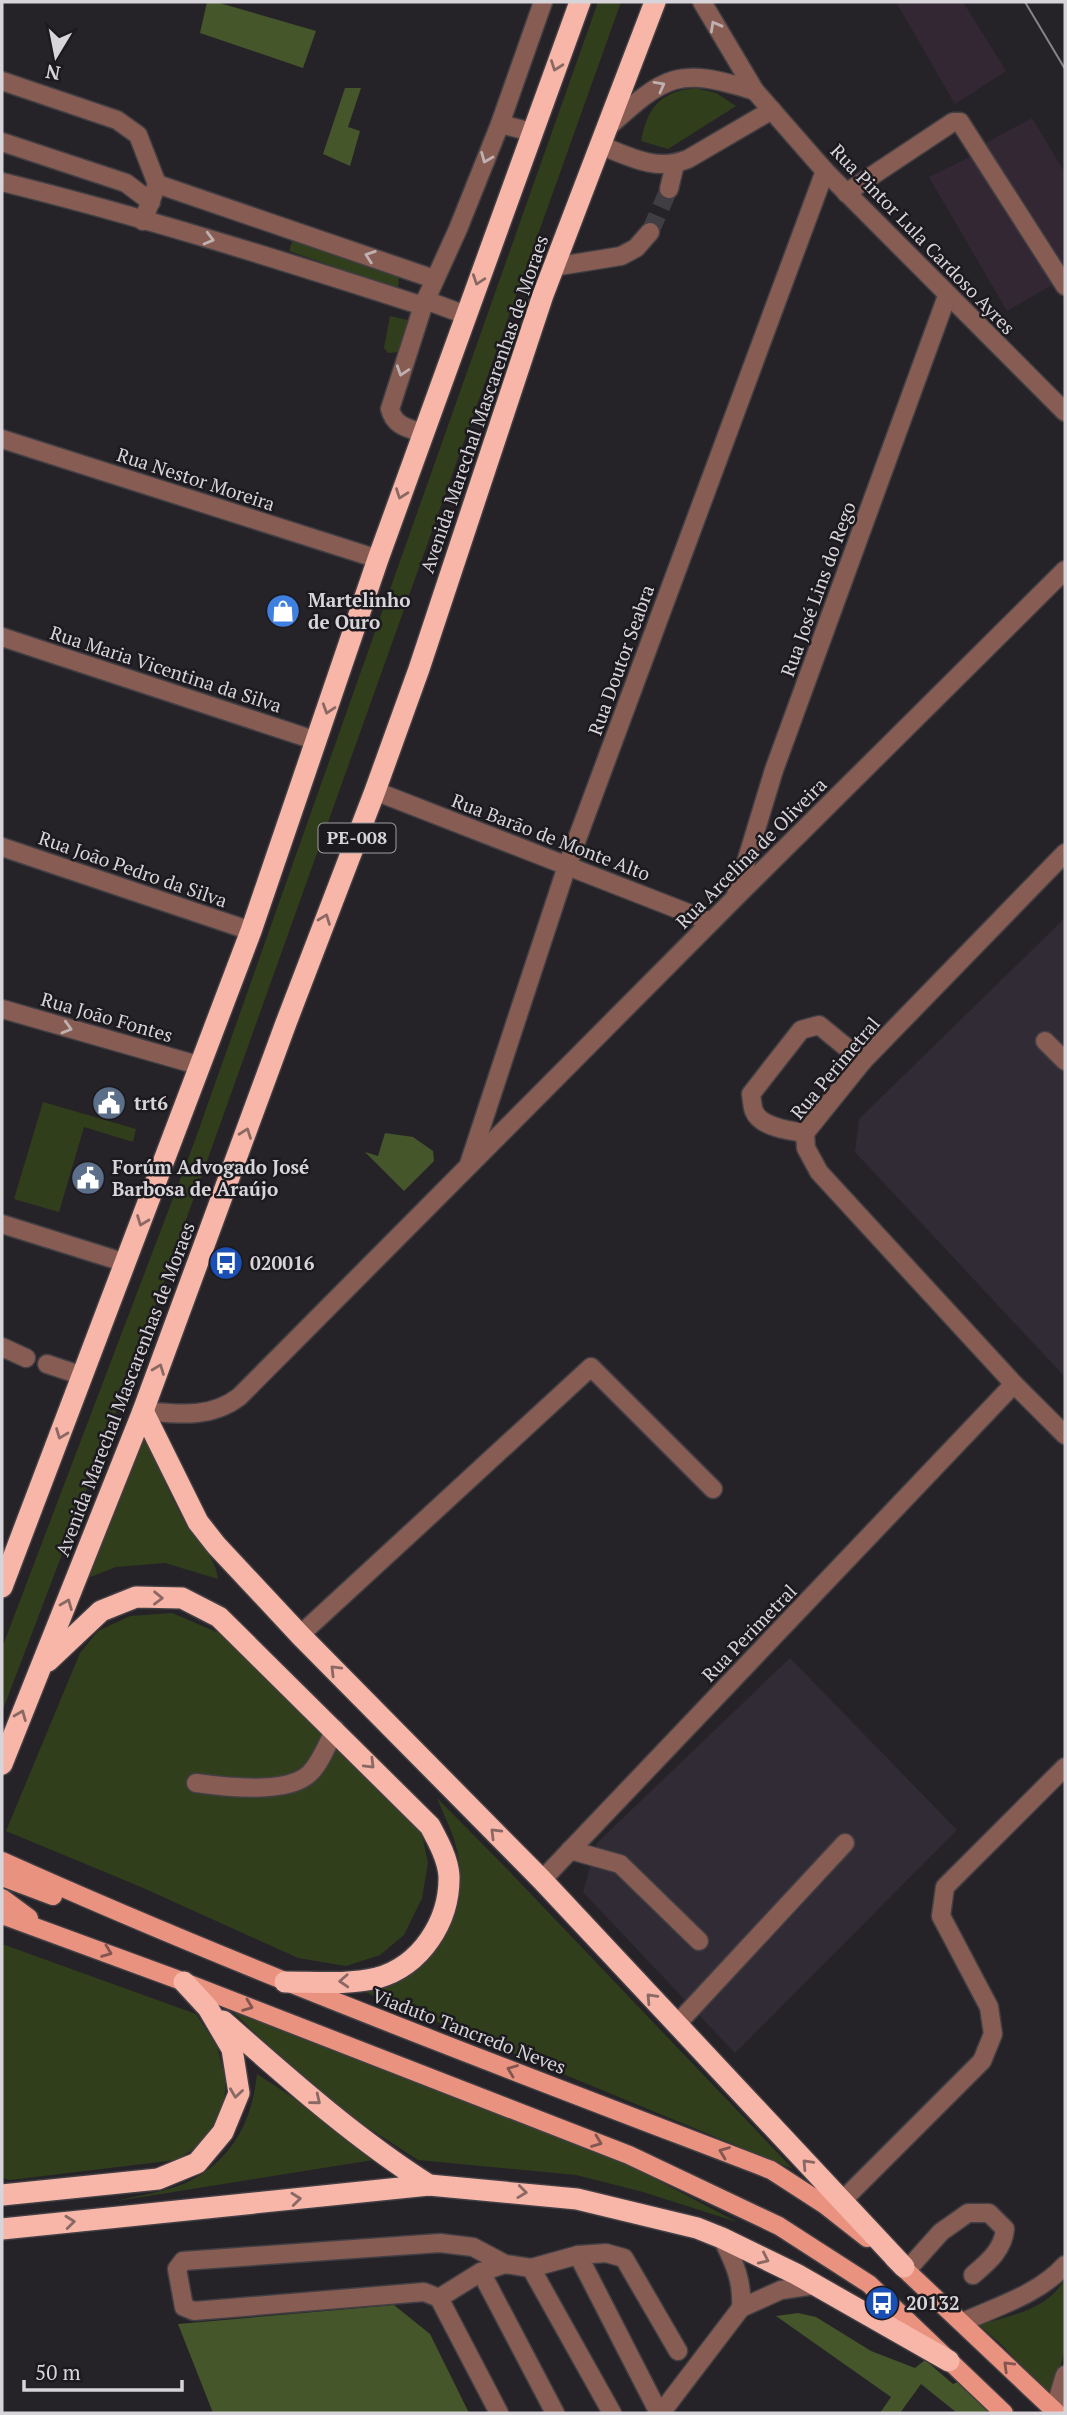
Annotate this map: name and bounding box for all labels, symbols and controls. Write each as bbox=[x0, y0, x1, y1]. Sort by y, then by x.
north arrow bbox=[21, 21, 91, 91]
one-way arrow bbox=[710, 21, 723, 33]
one-way arrow bbox=[550, 59, 564, 71]
text: N bbox=[43, 60, 62, 87]
one-way arrow bbox=[653, 81, 666, 94]
street label: Rua Pintor Lula Cardoso Ayres bbox=[826, 138, 1021, 339]
one-way arrow bbox=[481, 152, 495, 164]
one-way arrow bbox=[203, 231, 215, 246]
street label: Avenida Marechal Mascarenhas de Moraes bbox=[414, 231, 553, 576]
one-way arrow bbox=[364, 250, 376, 264]
one-way arrow bbox=[472, 273, 486, 285]
one-way arrow bbox=[396, 365, 411, 377]
street label: Rua Nestor Moreira bbox=[114, 441, 279, 516]
one-way arrow bbox=[396, 487, 410, 499]
street label: Rua José Lins do Rego bbox=[774, 498, 861, 680]
street label: Rua Doutor Seabra bbox=[582, 581, 659, 738]
place label: Martelinho de Ouro bbox=[308, 587, 411, 634]
shop icon: Martelinho de Ouro bbox=[264, 592, 302, 630]
street label: Rua Maria Vicentina da Silva bbox=[47, 619, 285, 718]
one-way arrow bbox=[322, 702, 336, 715]
street label: Rua Arcelina de Oliveira bbox=[670, 771, 832, 934]
street label: Rua Barão de Monte Alto bbox=[448, 787, 654, 886]
road number: PE-008 bbox=[318, 824, 396, 852]
street label: Rua João Pedro da Silva bbox=[36, 825, 231, 913]
one-way arrow bbox=[317, 914, 331, 926]
street label: Rua João Fontes bbox=[38, 986, 176, 1047]
street label: Rua Perimetral bbox=[784, 1011, 885, 1124]
one-way arrow bbox=[61, 1019, 73, 1034]
public building icon: trt6 bbox=[90, 1084, 128, 1122]
place label: trt6 bbox=[134, 1090, 168, 1115]
one-way arrow bbox=[238, 1127, 252, 1139]
place label: Forúm Advogado José Barbosa de Araújo bbox=[112, 1154, 309, 1201]
public building icon: Forúm Advogado José Barbosa de Araújo bbox=[69, 1159, 107, 1197]
one-way arrow bbox=[136, 1215, 150, 1227]
street label: Avenida Marechal Mascarenhas de Moraes bbox=[49, 1218, 200, 1559]
bus stop icon: 020016 bbox=[207, 1244, 245, 1282]
place label: 020016 bbox=[250, 1250, 315, 1275]
one-way arrow bbox=[150, 1364, 164, 1376]
one-way arrow bbox=[55, 1427, 69, 1439]
street label: Rua Perimetral bbox=[696, 1579, 801, 1687]
one-way arrow bbox=[153, 1590, 164, 1605]
one-way arrow bbox=[58, 1598, 72, 1610]
one-way arrow bbox=[331, 1666, 344, 1679]
one-way arrow bbox=[13, 1710, 27, 1722]
one-way arrow bbox=[362, 1756, 375, 1769]
one-way arrow bbox=[490, 1828, 503, 1841]
one-way arrow bbox=[101, 1944, 113, 1958]
one-way arrow bbox=[338, 1973, 349, 1988]
street label: Viaduto Tancredo Neves bbox=[369, 1982, 570, 2079]
one-way arrow bbox=[647, 1993, 660, 2006]
one-way arrow bbox=[241, 1998, 253, 2012]
one-way arrow bbox=[506, 2065, 518, 2079]
one-way arrow bbox=[228, 2088, 243, 2099]
one-way arrow bbox=[308, 2092, 320, 2105]
one-way arrow bbox=[590, 2134, 602, 2148]
one-way arrow bbox=[718, 2146, 730, 2160]
one-way arrow bbox=[802, 2159, 815, 2172]
one-way arrow bbox=[517, 2185, 528, 2200]
one-way arrow bbox=[290, 2191, 302, 2206]
one-way arrow bbox=[64, 2214, 75, 2229]
one-way arrow bbox=[757, 2250, 769, 2264]
bus stop icon: 20132 bbox=[863, 2284, 901, 2322]
place label: 20132 bbox=[906, 2290, 960, 2315]
scale bar bbox=[24, 2348, 182, 2392]
text: 50 m bbox=[35, 2358, 81, 2386]
one-way arrow bbox=[1003, 2361, 1016, 2374]

